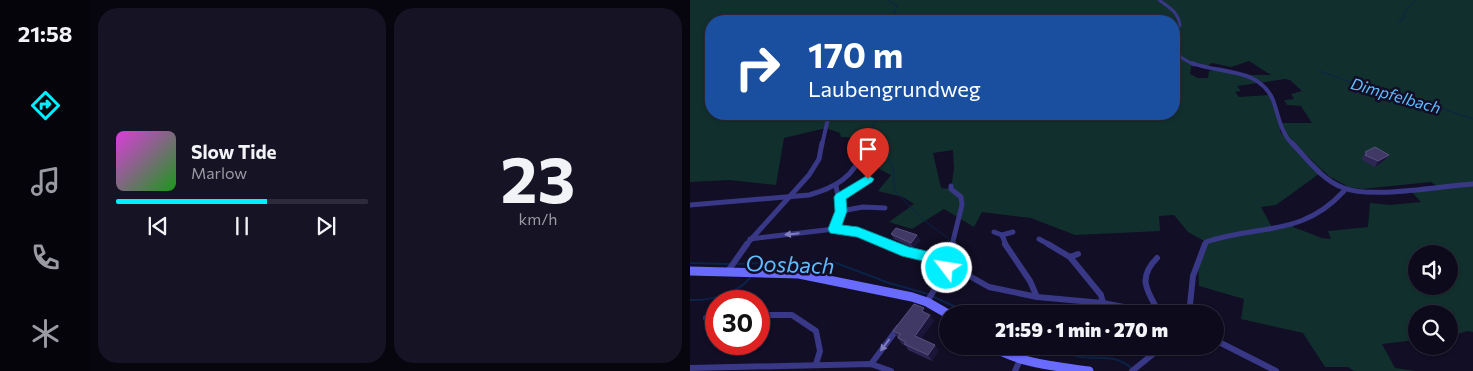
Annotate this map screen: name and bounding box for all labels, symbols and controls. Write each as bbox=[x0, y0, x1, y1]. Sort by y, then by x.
text: 21:58 bbox=[18, 20, 72, 47]
text: 170 m bbox=[808, 32, 903, 75]
icon: right bbox=[725, 35, 790, 100]
water label: Dimpfelbach bbox=[1349, 73, 1443, 117]
text: Laubengrundweg bbox=[808, 75, 981, 102]
icon: directions bbox=[28, 88, 63, 123]
pin bbox=[847, 128, 889, 179]
icon: arrive bbox=[854, 135, 882, 163]
text: 23 bbox=[501, 137, 575, 216]
text: Slow Tide bbox=[191, 140, 277, 163]
text: Marlow bbox=[191, 163, 247, 182]
icon: music bbox=[28, 164, 63, 199]
text: km/h bbox=[519, 209, 557, 228]
icon: previous bbox=[144, 212, 172, 240]
icon: pause bbox=[228, 212, 256, 240]
icon: next bbox=[312, 212, 340, 240]
one-way arrow bbox=[784, 230, 800, 238]
icon: phone bbox=[28, 240, 63, 275]
position arrow bbox=[920, 241, 972, 293]
map controls bbox=[1408, 245, 1458, 355]
button: sound bbox=[1408, 245, 1458, 295]
water label: Oosbach bbox=[745, 249, 835, 279]
speed limit sign: 30 bbox=[705, 290, 770, 355]
button: search bbox=[1408, 305, 1458, 355]
icon: climate bbox=[28, 316, 63, 351]
text: 21:59 · 1 min · 270 m bbox=[995, 318, 1168, 341]
one-way arrow bbox=[880, 338, 890, 352]

